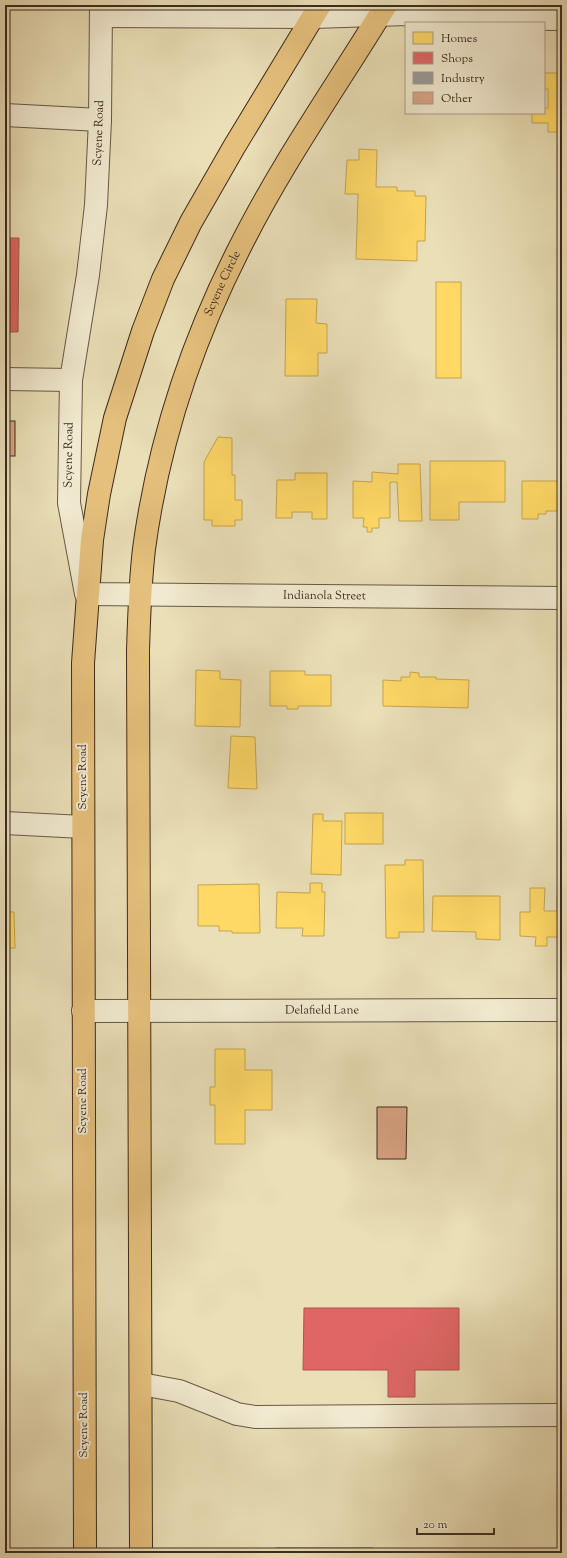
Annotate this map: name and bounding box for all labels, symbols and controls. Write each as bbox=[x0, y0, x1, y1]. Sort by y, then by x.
legend bbox=[405, 22, 545, 114]
text: Homes bbox=[441, 30, 477, 48]
text: Shops bbox=[441, 50, 473, 68]
text: Industry bbox=[441, 70, 485, 88]
text: Other bbox=[441, 90, 473, 108]
street label: Scyene Road bbox=[89, 100, 109, 166]
street label: Scyene Circle bbox=[200, 247, 246, 319]
street label: Scyene Road bbox=[59, 422, 79, 488]
street label: Indianola Street bbox=[283, 587, 366, 605]
street label: Scyene Road bbox=[74, 744, 92, 810]
street label: Delafield Lane bbox=[285, 1001, 359, 1020]
street label: Scyene Road bbox=[74, 1068, 92, 1134]
street label: Scyene Road bbox=[75, 1392, 93, 1458]
scale bar bbox=[417, 1510, 494, 1536]
text: 20 m bbox=[423, 1516, 448, 1534]

